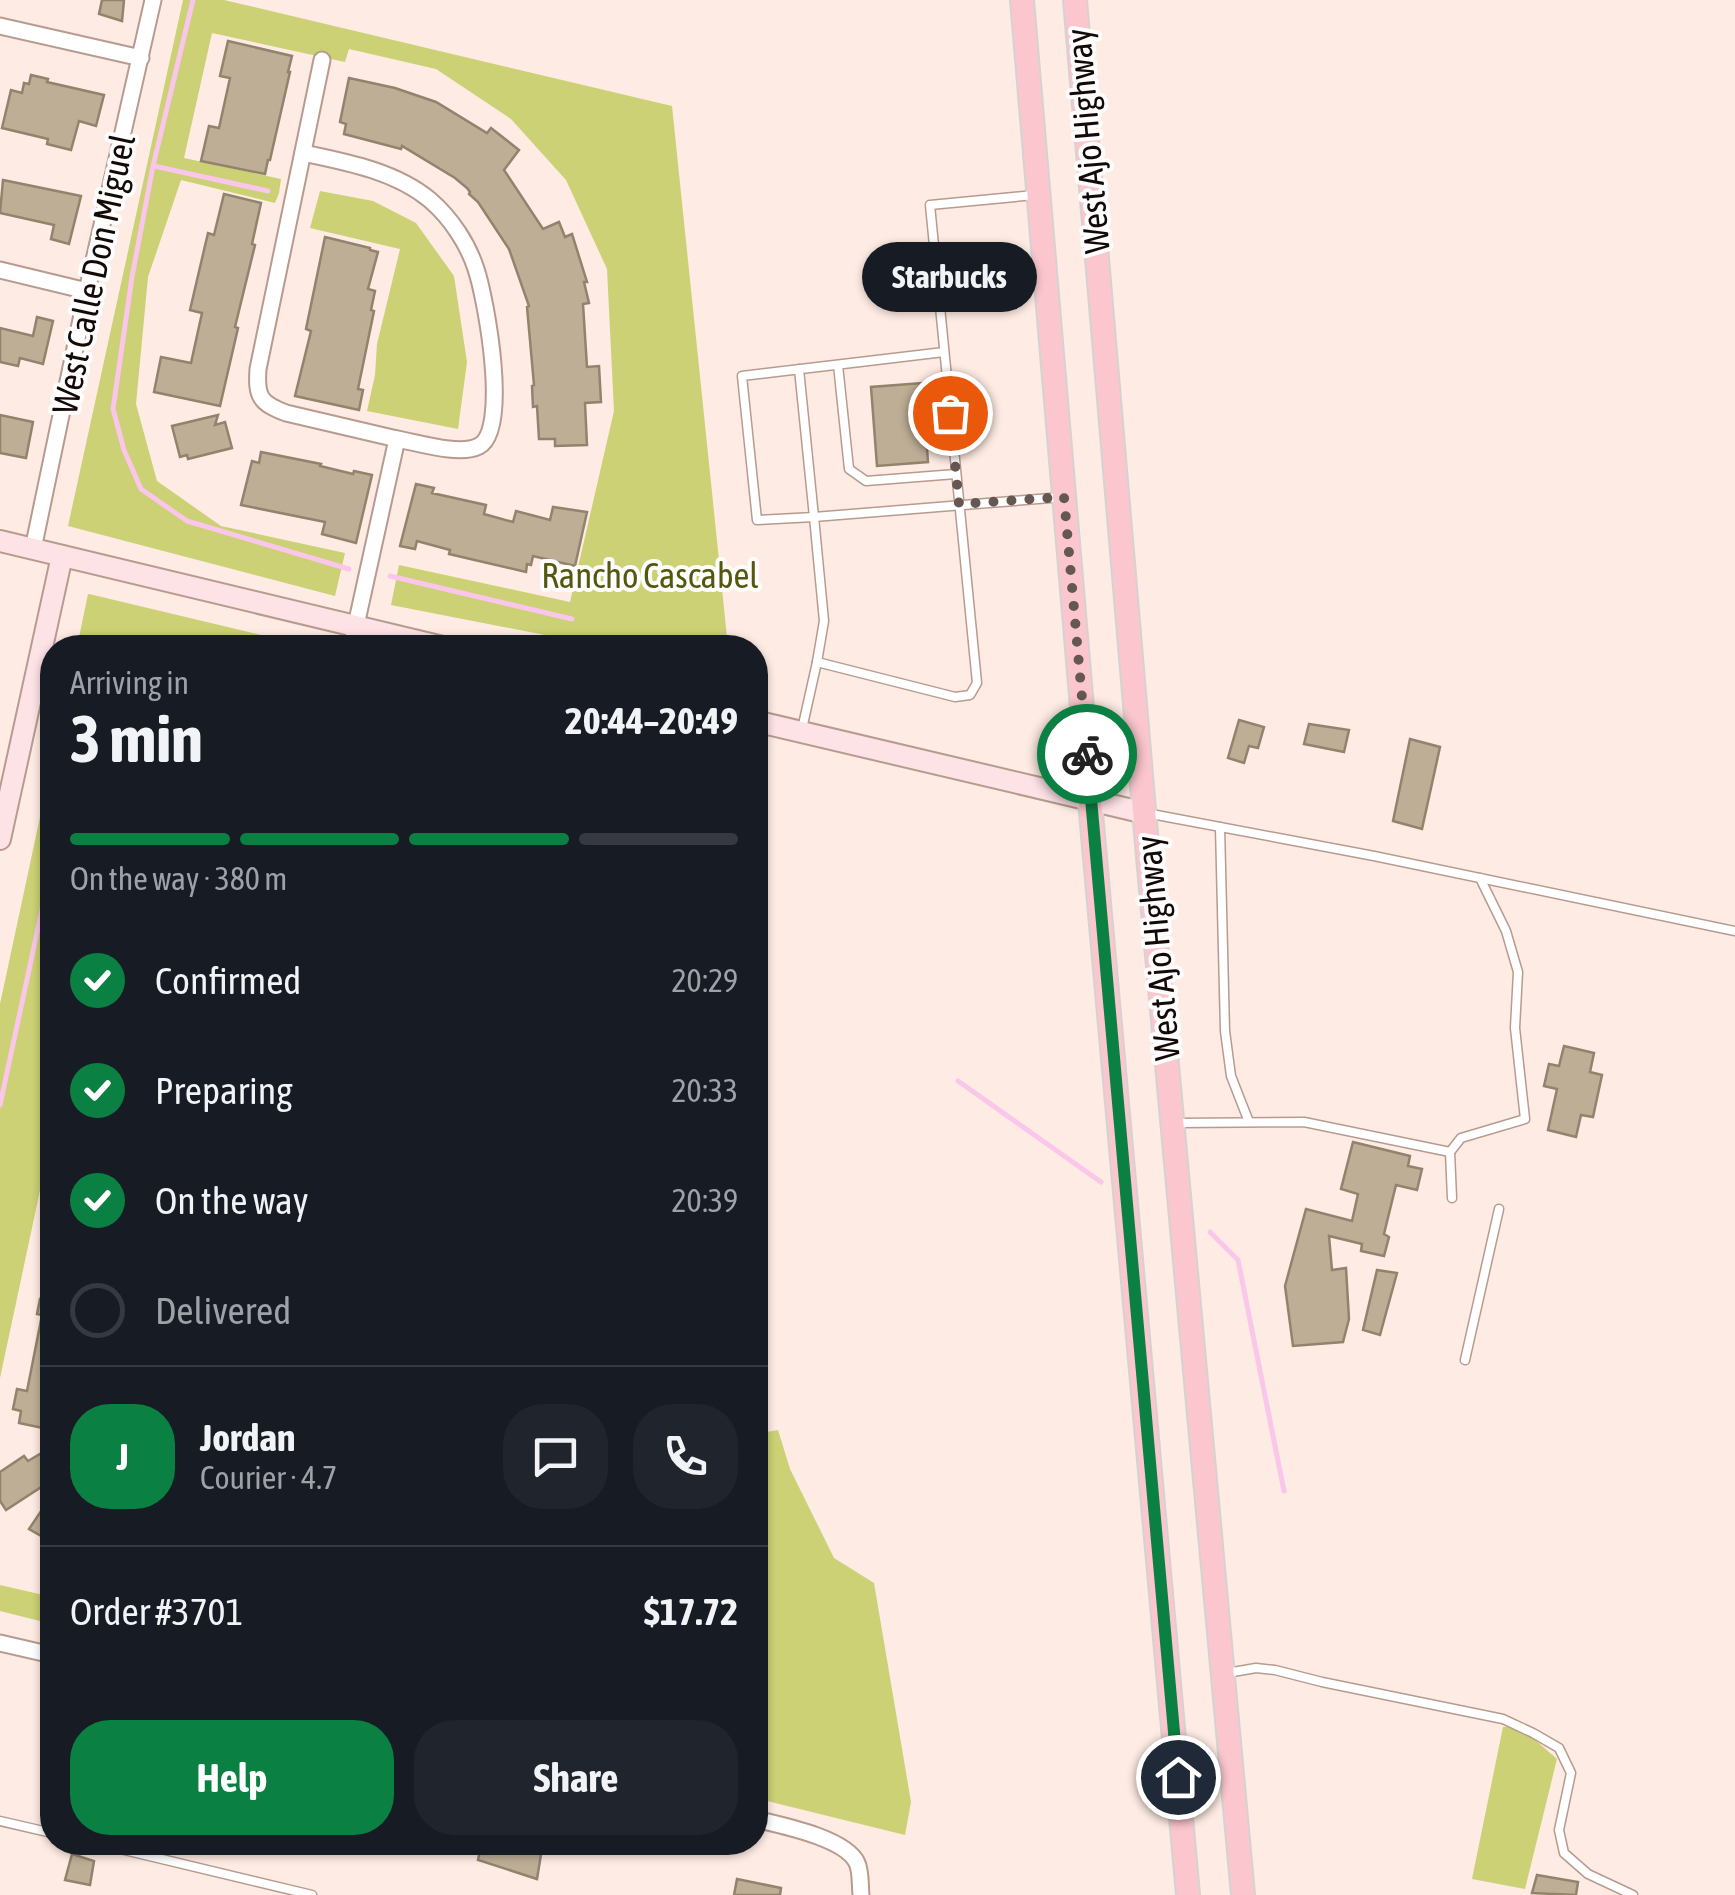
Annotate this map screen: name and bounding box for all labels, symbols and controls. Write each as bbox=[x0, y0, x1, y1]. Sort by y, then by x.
street label: West Ajo Highway bbox=[1057, 27, 1117, 255]
street label: West Calle Don Miguel bbox=[44, 131, 142, 417]
callout: Starbucks bbox=[862, 243, 1038, 313]
text: Starbucks bbox=[892, 258, 1007, 295]
pin bbox=[908, 371, 993, 456]
icon: bag bbox=[923, 386, 978, 441]
park label: Rancho Cascabel bbox=[541, 555, 759, 595]
text: Arriving in bbox=[70, 664, 189, 701]
text: 20:44–20:49 bbox=[565, 699, 738, 742]
text: 3 min bbox=[70, 701, 203, 776]
courier bbox=[1037, 704, 1137, 804]
icon: bike bbox=[1060, 727, 1115, 782]
street label: West Ajo Highway bbox=[1127, 834, 1187, 1062]
text: On the way · 380 m bbox=[70, 860, 287, 897]
icon: check bbox=[70, 953, 125, 1008]
text: Confirmed bbox=[155, 959, 301, 1002]
text: 20:29 bbox=[672, 962, 738, 999]
icon: check bbox=[70, 1063, 125, 1118]
text: Preparing bbox=[155, 1069, 293, 1112]
text: 20:33 bbox=[672, 1072, 738, 1109]
icon: check bbox=[70, 1173, 125, 1228]
text: On the way bbox=[155, 1179, 308, 1222]
text: 20:39 bbox=[672, 1182, 738, 1219]
text: Delivered bbox=[155, 1289, 291, 1332]
button: chat bbox=[503, 1404, 608, 1509]
button: phone bbox=[633, 1404, 738, 1509]
text: Jordan bbox=[200, 1416, 295, 1459]
text: J bbox=[116, 1435, 129, 1478]
text: Courier · 4.7 bbox=[200, 1459, 337, 1496]
text: Order #3701 bbox=[70, 1590, 243, 1633]
text: $17.72 bbox=[644, 1590, 738, 1633]
button: Help bbox=[70, 1720, 394, 1835]
button: Share bbox=[414, 1720, 738, 1835]
pin bbox=[1136, 1735, 1221, 1820]
icon: home bbox=[1151, 1750, 1206, 1805]

